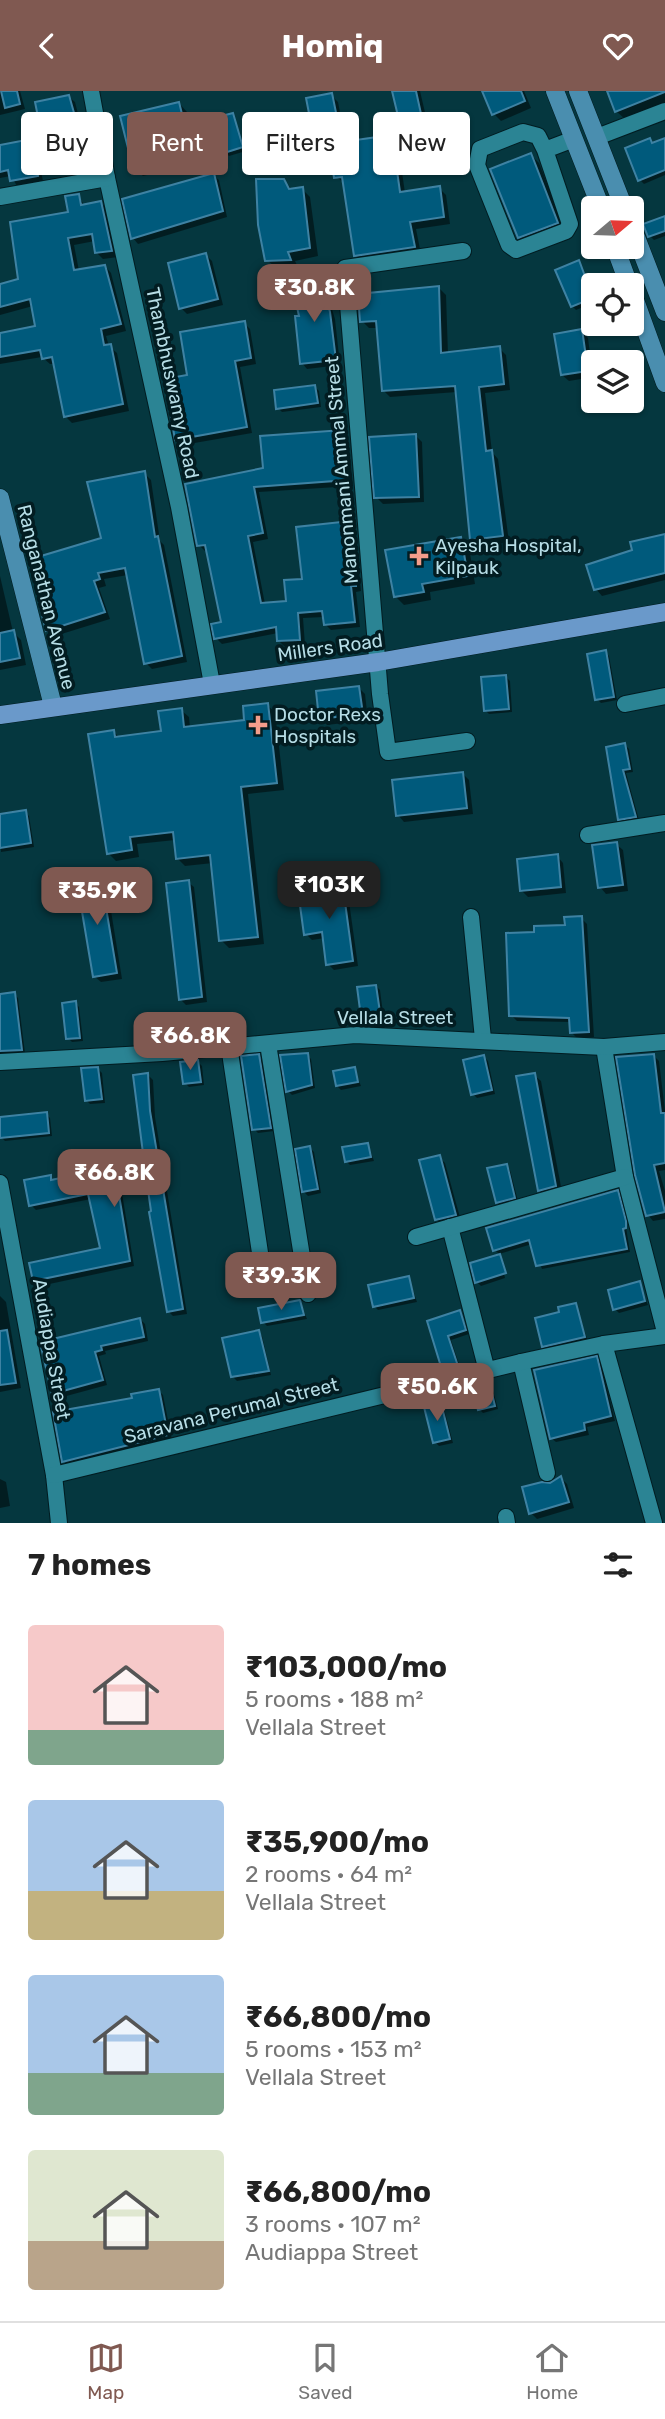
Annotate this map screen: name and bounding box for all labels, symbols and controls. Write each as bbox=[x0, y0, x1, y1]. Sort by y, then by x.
icon: back bbox=[28, 27, 66, 65]
text: Homiq bbox=[281, 27, 384, 65]
icon: heart bbox=[599, 27, 637, 65]
chip: Buy bbox=[21, 112, 113, 175]
chip: Rent bbox=[127, 112, 228, 175]
chip: Filters bbox=[242, 112, 359, 175]
chip: New bbox=[373, 112, 470, 175]
north arrow bbox=[581, 196, 644, 259]
map controls bbox=[581, 196, 644, 413]
pin: ₹30.8K bbox=[257, 265, 371, 324]
text: ₹30.8K bbox=[273, 273, 355, 301]
button: locate bbox=[581, 273, 644, 336]
street label: Thambhuswamy Road bbox=[141, 285, 204, 481]
button: layers bbox=[581, 350, 644, 413]
street label: Manonmani Ammal Street bbox=[320, 355, 363, 585]
street label: Ranganathan Avenue bbox=[12, 502, 81, 692]
place label: Ayesha Hospital, Kilpauk bbox=[435, 534, 582, 579]
marker: Ayesha Hospital, Kilpauk bbox=[409, 546, 429, 566]
street label: Millers Road bbox=[276, 629, 384, 666]
place label: Doctor Rexs Hospitals bbox=[274, 703, 381, 748]
marker: Doctor Rexs Hospitals bbox=[248, 715, 268, 735]
pin: ₹103K bbox=[280, 861, 378, 921]
pin: ₹35.9K bbox=[40, 867, 154, 927]
text: ₹103K bbox=[293, 870, 365, 898]
text: ₹35.9K bbox=[57, 876, 137, 904]
street label: Vellala Street bbox=[337, 1006, 454, 1029]
pin: ₹66.8K bbox=[133, 1013, 247, 1072]
text: ₹66.8K bbox=[150, 1021, 231, 1049]
pin: ₹66.8K bbox=[57, 1149, 171, 1209]
text: ₹66.8K bbox=[74, 1158, 155, 1186]
pin: ₹39.3K bbox=[224, 1253, 338, 1312]
text: ₹39.3K bbox=[241, 1261, 321, 1289]
street label: Audiappa Street bbox=[28, 1277, 75, 1422]
pin: ₹50.6K bbox=[380, 1363, 494, 1423]
text: ₹50.6K bbox=[397, 1372, 477, 1400]
street label: Saravana Perumal Street bbox=[122, 1373, 341, 1448]
icon: filters bbox=[599, 1546, 637, 1584]
text: 7 homes bbox=[28, 1547, 151, 1583]
text: ₹103,000/mo bbox=[245, 1649, 447, 1685]
icon: home bbox=[84, 1653, 168, 1737]
text: 5 rooms · 188 m² bbox=[245, 1685, 423, 1713]
text: Vellala Street bbox=[245, 1713, 386, 1741]
text: ₹35,900/mo bbox=[245, 1824, 429, 1860]
icon: home bbox=[84, 1828, 168, 1912]
text: 2 rooms · 64 m² bbox=[245, 1860, 412, 1888]
text: Vellala Street bbox=[245, 1888, 386, 1916]
text: ₹66,800/mo bbox=[245, 1999, 431, 2035]
icon: home bbox=[84, 2003, 168, 2087]
text: 5 rooms · 153 m² bbox=[245, 2035, 422, 2063]
text: Vellala Street bbox=[245, 2063, 386, 2091]
text: ₹66,800/mo bbox=[245, 2174, 431, 2210]
icon: home bbox=[84, 2178, 168, 2262]
text: 3 rooms · 107 m² bbox=[245, 2210, 421, 2238]
text: Audiappa Street bbox=[245, 2238, 418, 2266]
tab: Map bbox=[87, 2339, 125, 2404]
tab: Saved bbox=[298, 2339, 353, 2404]
tab: Home bbox=[526, 2339, 578, 2404]

